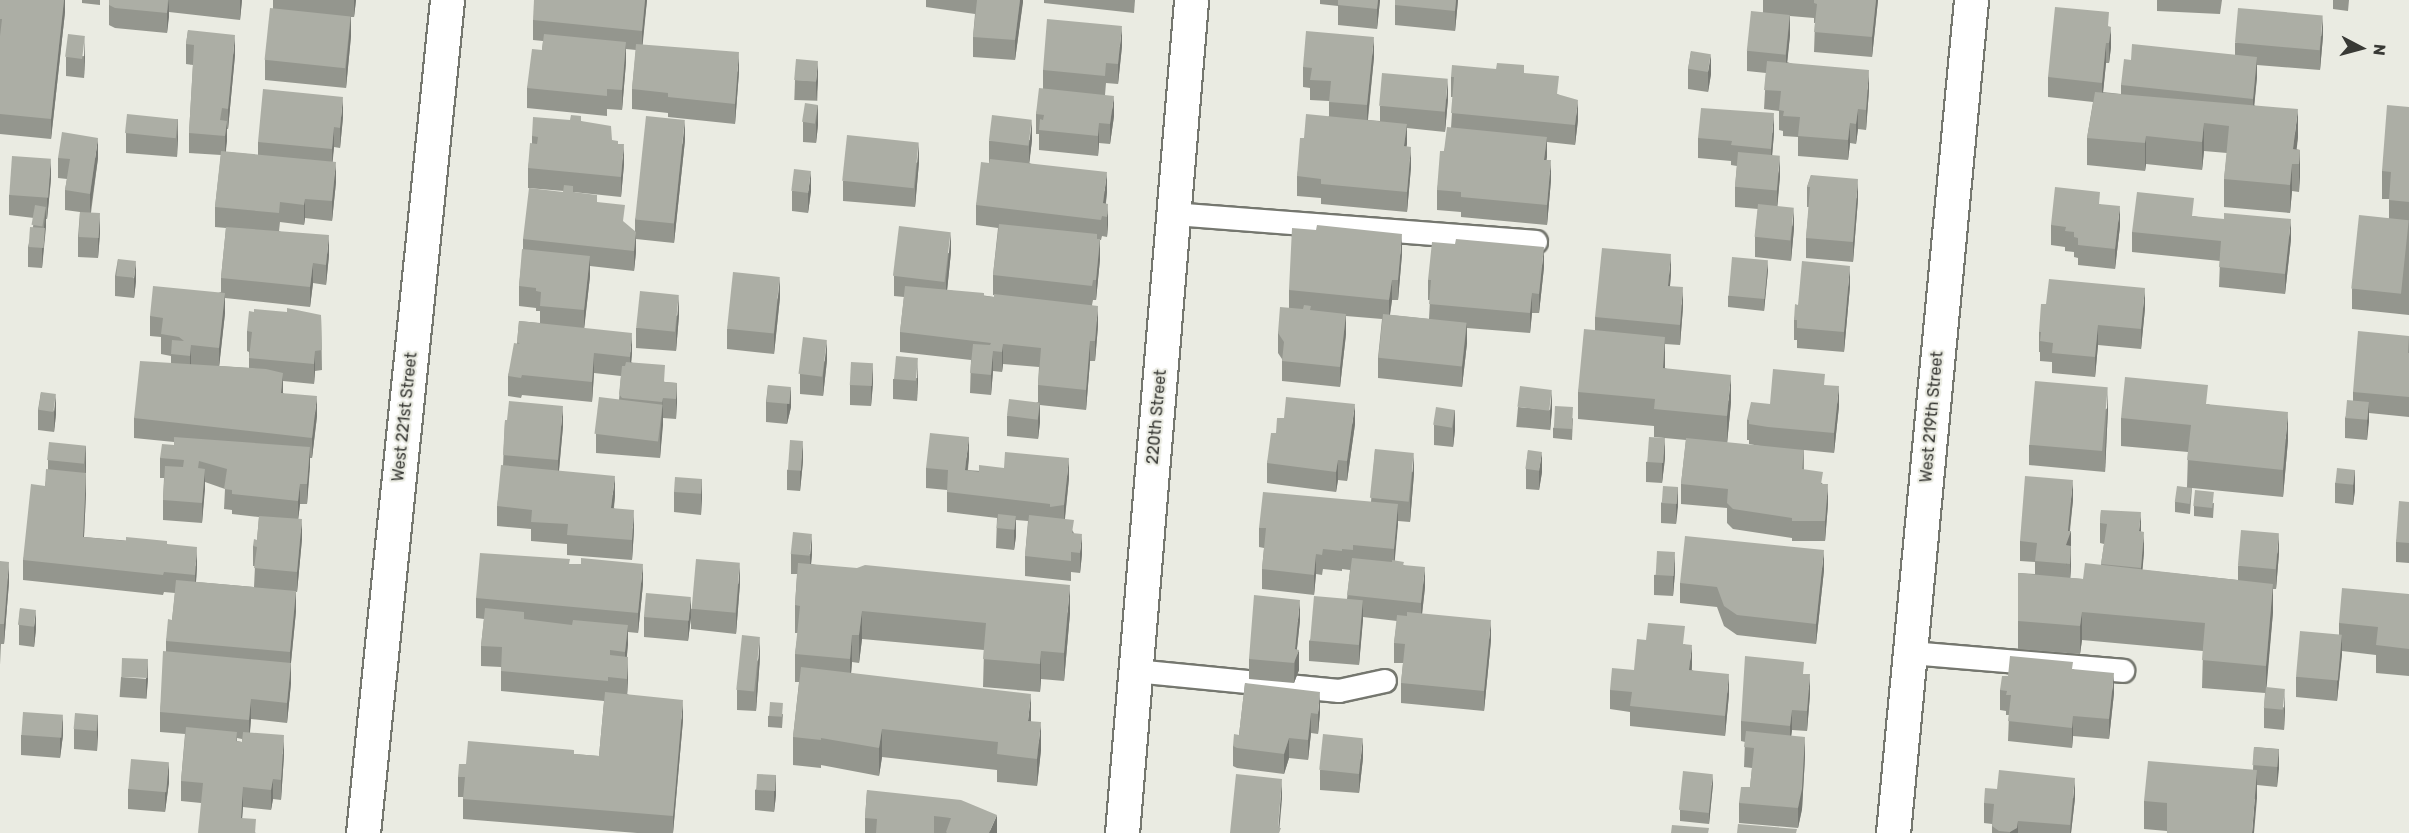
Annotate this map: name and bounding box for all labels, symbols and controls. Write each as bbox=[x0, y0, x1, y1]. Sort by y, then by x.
north arrow bbox=[2331, 18, 2391, 78]
text: N bbox=[2369, 43, 2389, 57]
street label: West 221st Street bbox=[389, 351, 421, 483]
street label: West 219th Street bbox=[1917, 351, 1947, 483]
street label: 220th Street bbox=[1143, 369, 1171, 465]

